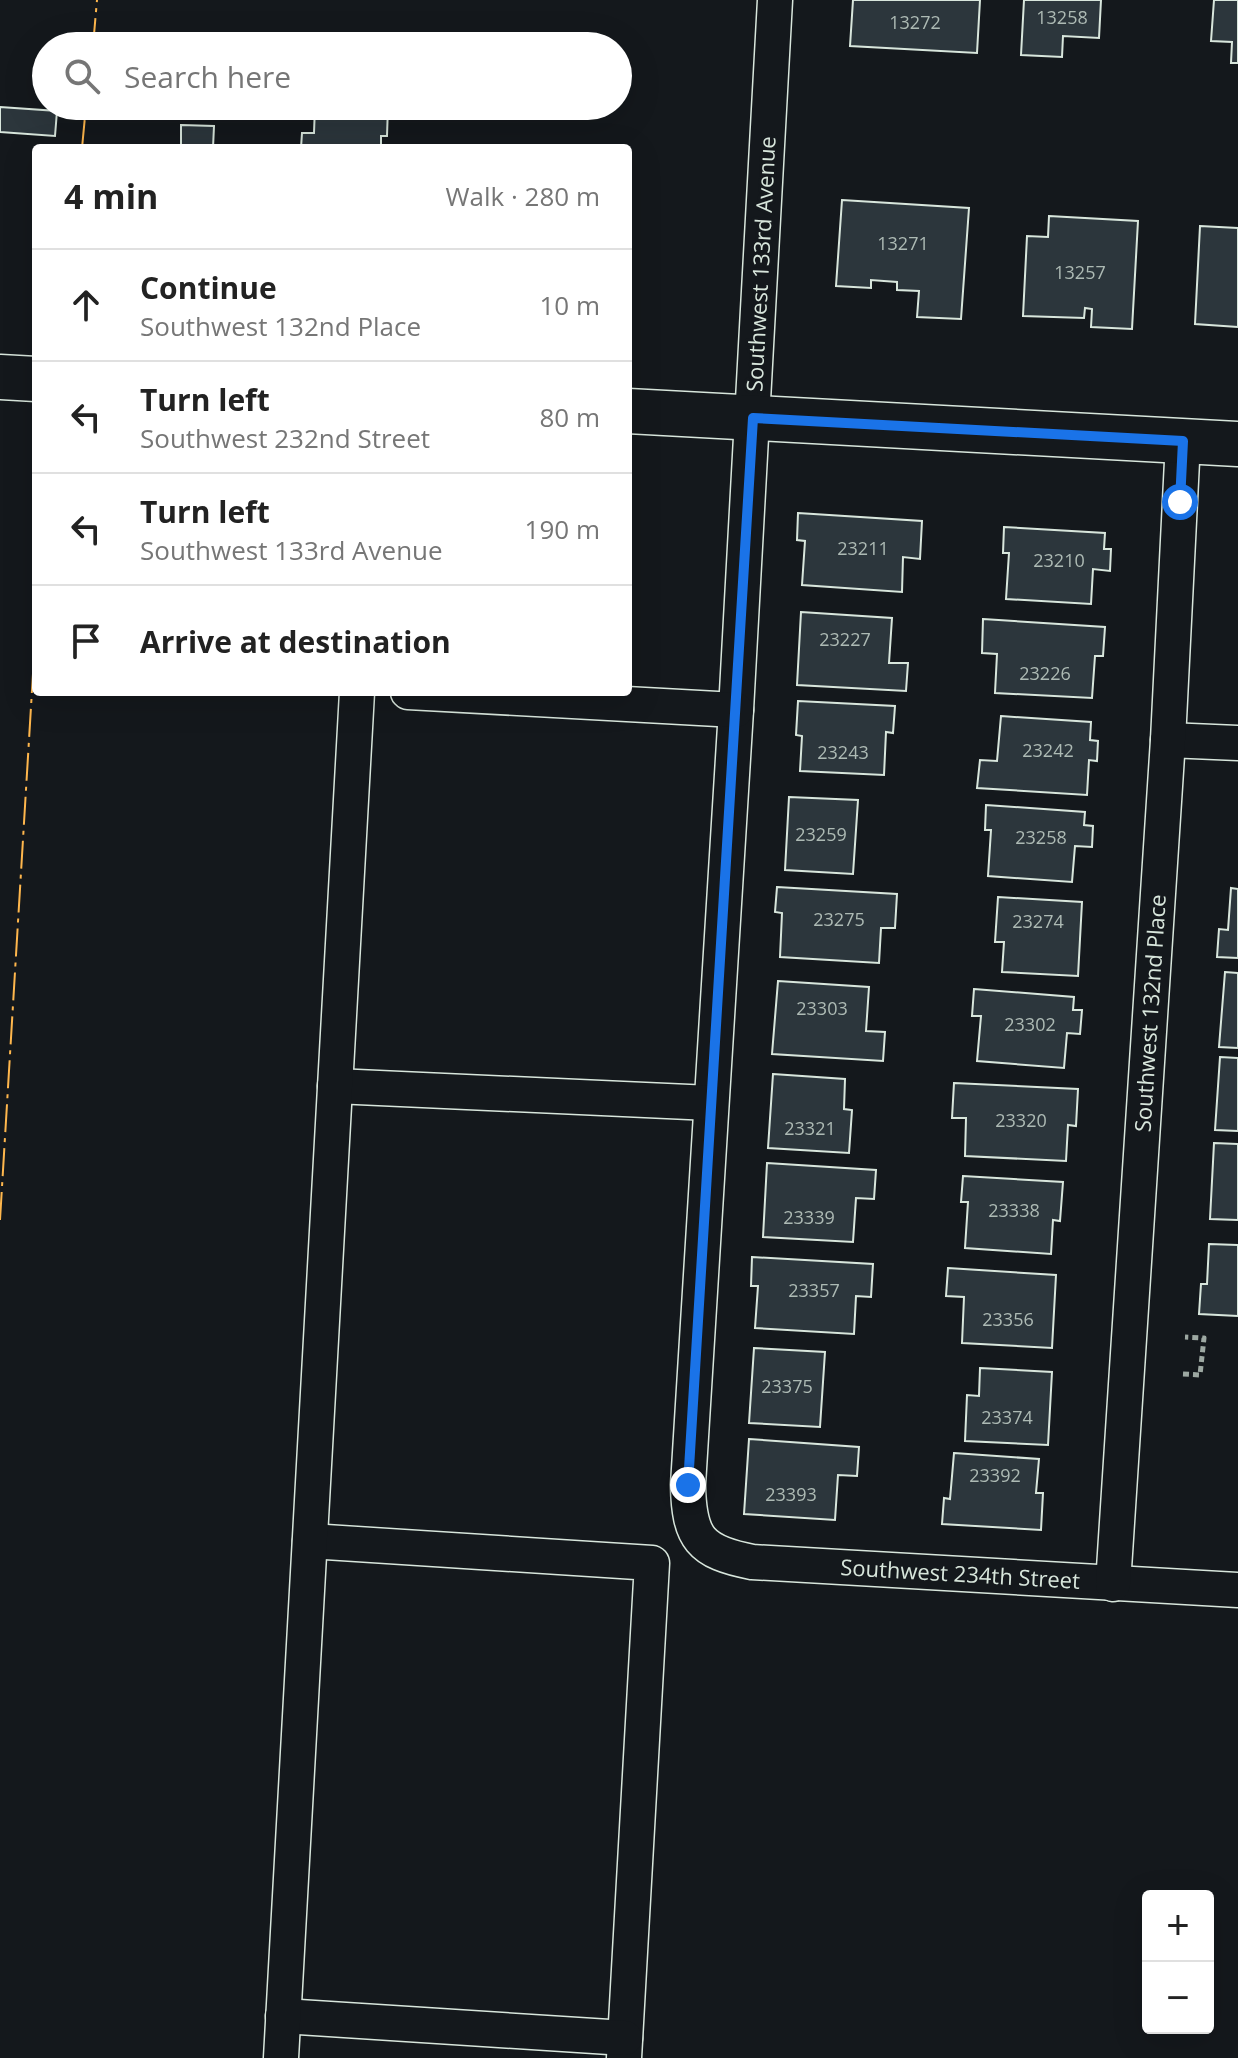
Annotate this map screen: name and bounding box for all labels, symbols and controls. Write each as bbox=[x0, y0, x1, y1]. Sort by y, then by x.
house number: 13258 bbox=[1036, 5, 1088, 29]
house number: 13272 bbox=[889, 10, 941, 34]
search box bbox=[32, 32, 632, 120]
icon: search bbox=[60, 54, 104, 98]
text: Search here bbox=[124, 56, 291, 97]
street label: Southwest 133rd Avenue bbox=[738, 135, 782, 393]
text: 4 min bbox=[64, 173, 158, 219]
text: Walk · 280 m bbox=[446, 178, 600, 214]
house number: 13271 bbox=[877, 231, 929, 255]
house number: 13257 bbox=[1054, 260, 1106, 284]
text: Continue bbox=[140, 267, 277, 308]
icon: ahead bbox=[64, 283, 108, 327]
text: 10 m bbox=[539, 287, 600, 323]
text: Southwest 132nd Place bbox=[140, 308, 421, 344]
text: Turn left bbox=[140, 379, 270, 420]
icon: left bbox=[64, 395, 108, 439]
text: 80 m bbox=[539, 399, 600, 435]
text: Southwest 232nd Street bbox=[140, 420, 430, 456]
route start bbox=[1162, 484, 1198, 520]
text: Turn left bbox=[140, 491, 270, 532]
icon: left bbox=[64, 507, 108, 551]
text: 190 m bbox=[525, 511, 600, 547]
text: Southwest 133rd Avenue bbox=[140, 532, 443, 568]
house number: 23211 bbox=[837, 536, 889, 560]
house number: 23210 bbox=[1033, 548, 1085, 572]
icon: arrive bbox=[64, 619, 108, 663]
text: Arrive at destination bbox=[140, 621, 451, 662]
house number: 23227 bbox=[819, 627, 871, 651]
house number: 23226 bbox=[1019, 661, 1071, 685]
house number: 23242 bbox=[1022, 738, 1074, 762]
house number: 23243 bbox=[817, 740, 869, 764]
house number: 23259 bbox=[795, 822, 847, 846]
house number: 23258 bbox=[1015, 825, 1067, 849]
street label: Southwest 132nd Place bbox=[1126, 893, 1172, 1133]
house number: 23275 bbox=[813, 907, 865, 931]
house number: 23274 bbox=[1012, 909, 1064, 933]
house number: 23303 bbox=[796, 996, 848, 1020]
house number: 23302 bbox=[1004, 1012, 1056, 1036]
house number: 23320 bbox=[995, 1108, 1047, 1132]
house number: 23321 bbox=[784, 1116, 836, 1140]
house number: 23338 bbox=[988, 1198, 1040, 1222]
house number: 23339 bbox=[783, 1205, 835, 1229]
house number: 23357 bbox=[788, 1278, 840, 1302]
house number: 23356 bbox=[982, 1307, 1034, 1331]
house number: 23375 bbox=[761, 1374, 813, 1398]
house number: 23374 bbox=[981, 1405, 1033, 1429]
house number: 23392 bbox=[969, 1463, 1021, 1487]
route end bbox=[670, 1467, 706, 1503]
house number: 23393 bbox=[765, 1482, 817, 1506]
street label: Southwest 234th Street bbox=[840, 1551, 1081, 1595]
map controls bbox=[1142, 1890, 1214, 2034]
button: + bbox=[1142, 1890, 1214, 1962]
button: − bbox=[1142, 1962, 1214, 2034]

